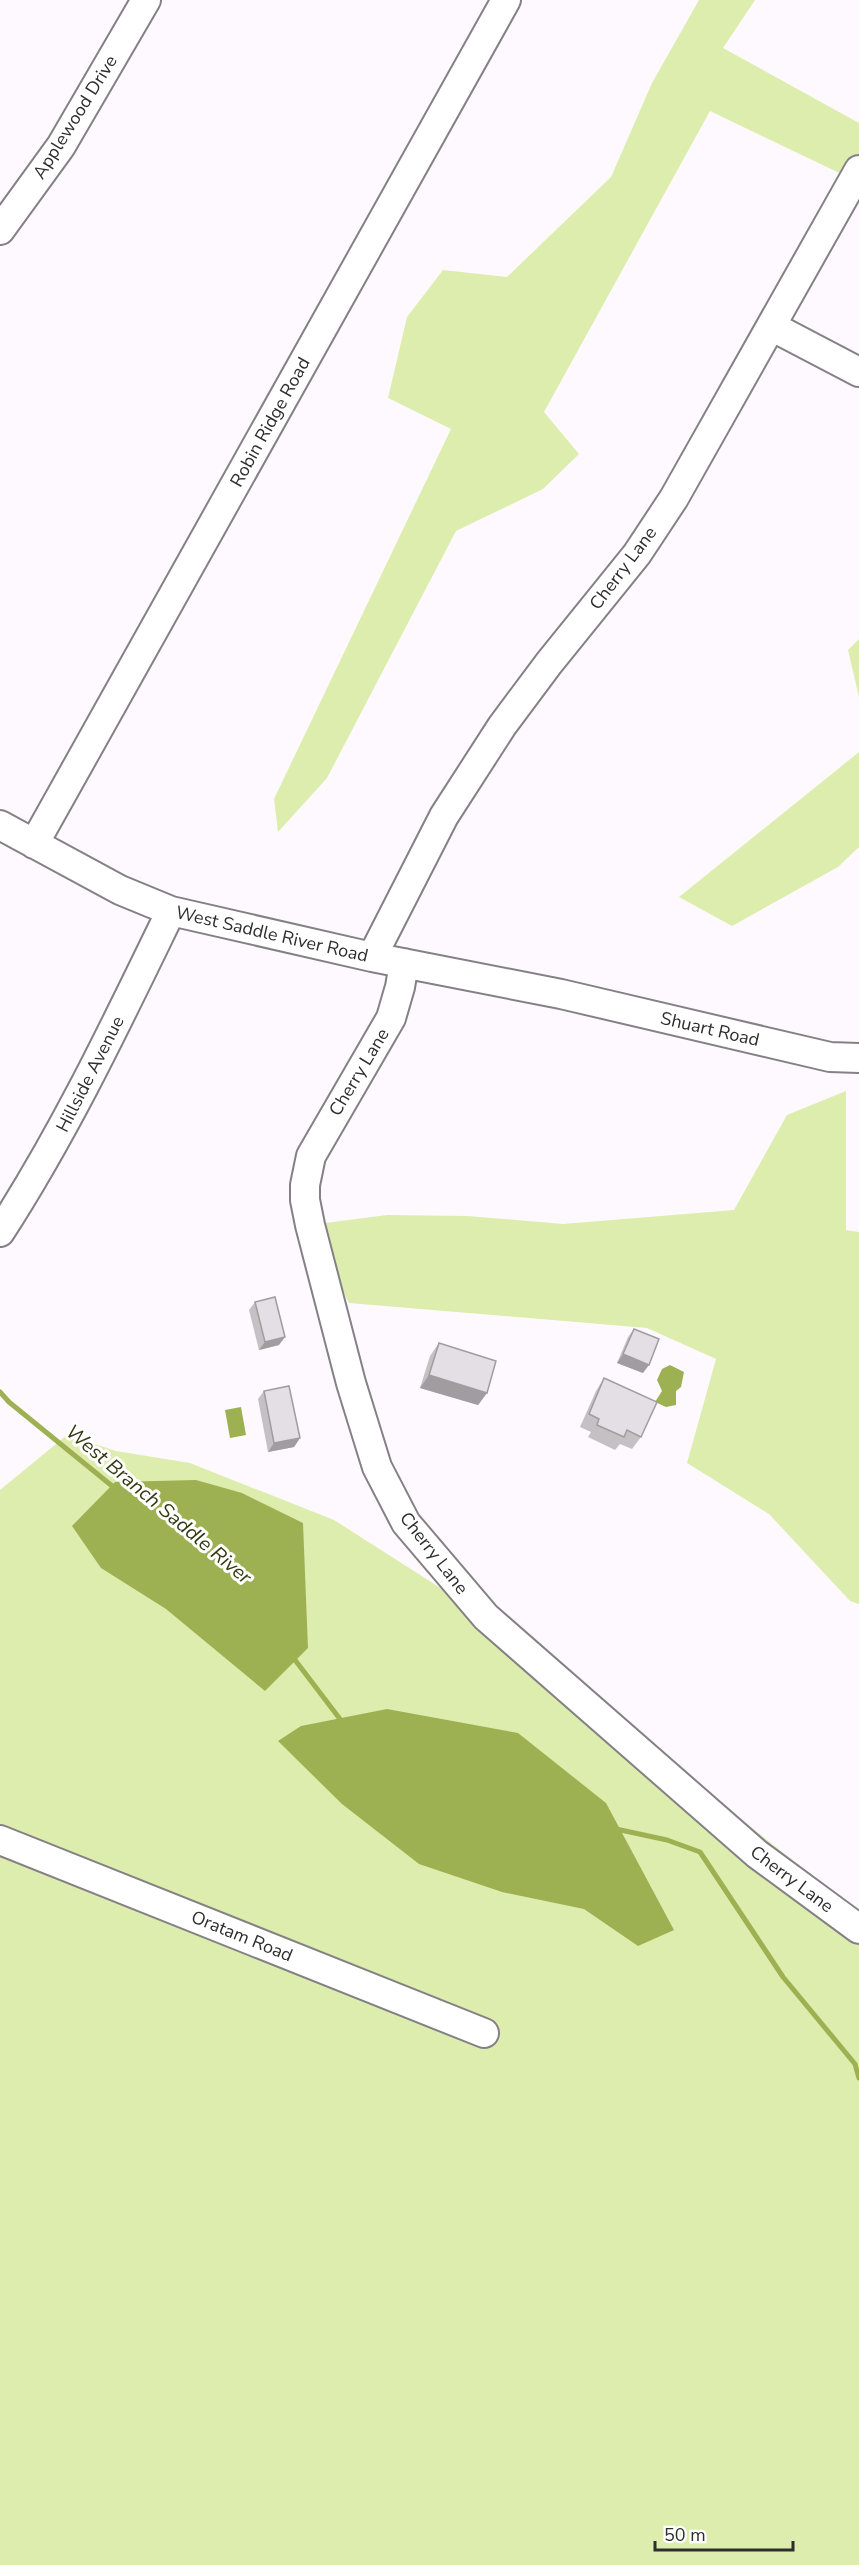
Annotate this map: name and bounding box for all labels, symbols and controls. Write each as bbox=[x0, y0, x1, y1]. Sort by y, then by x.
street label: Applewood Drive bbox=[27, 51, 123, 183]
street label: Robin Ridge Road bbox=[224, 353, 316, 491]
street label: Cherry Lane bbox=[584, 522, 662, 614]
street label: West Saddle River Road bbox=[173, 900, 371, 968]
street label: Shuart Road bbox=[658, 1006, 762, 1052]
street label: Hillside Avenue bbox=[50, 1012, 130, 1136]
street label: Cherry Lane bbox=[323, 1024, 395, 1120]
water label: West Branch Saddle River bbox=[60, 1418, 258, 1591]
street label: Cherry Lane bbox=[394, 1507, 474, 1599]
street label: Cherry Lane bbox=[746, 1840, 838, 1918]
street label: Oratam Road bbox=[188, 1905, 296, 1967]
scale bar bbox=[655, 2514, 793, 2552]
text: 50 m bbox=[664, 2523, 706, 2547]

